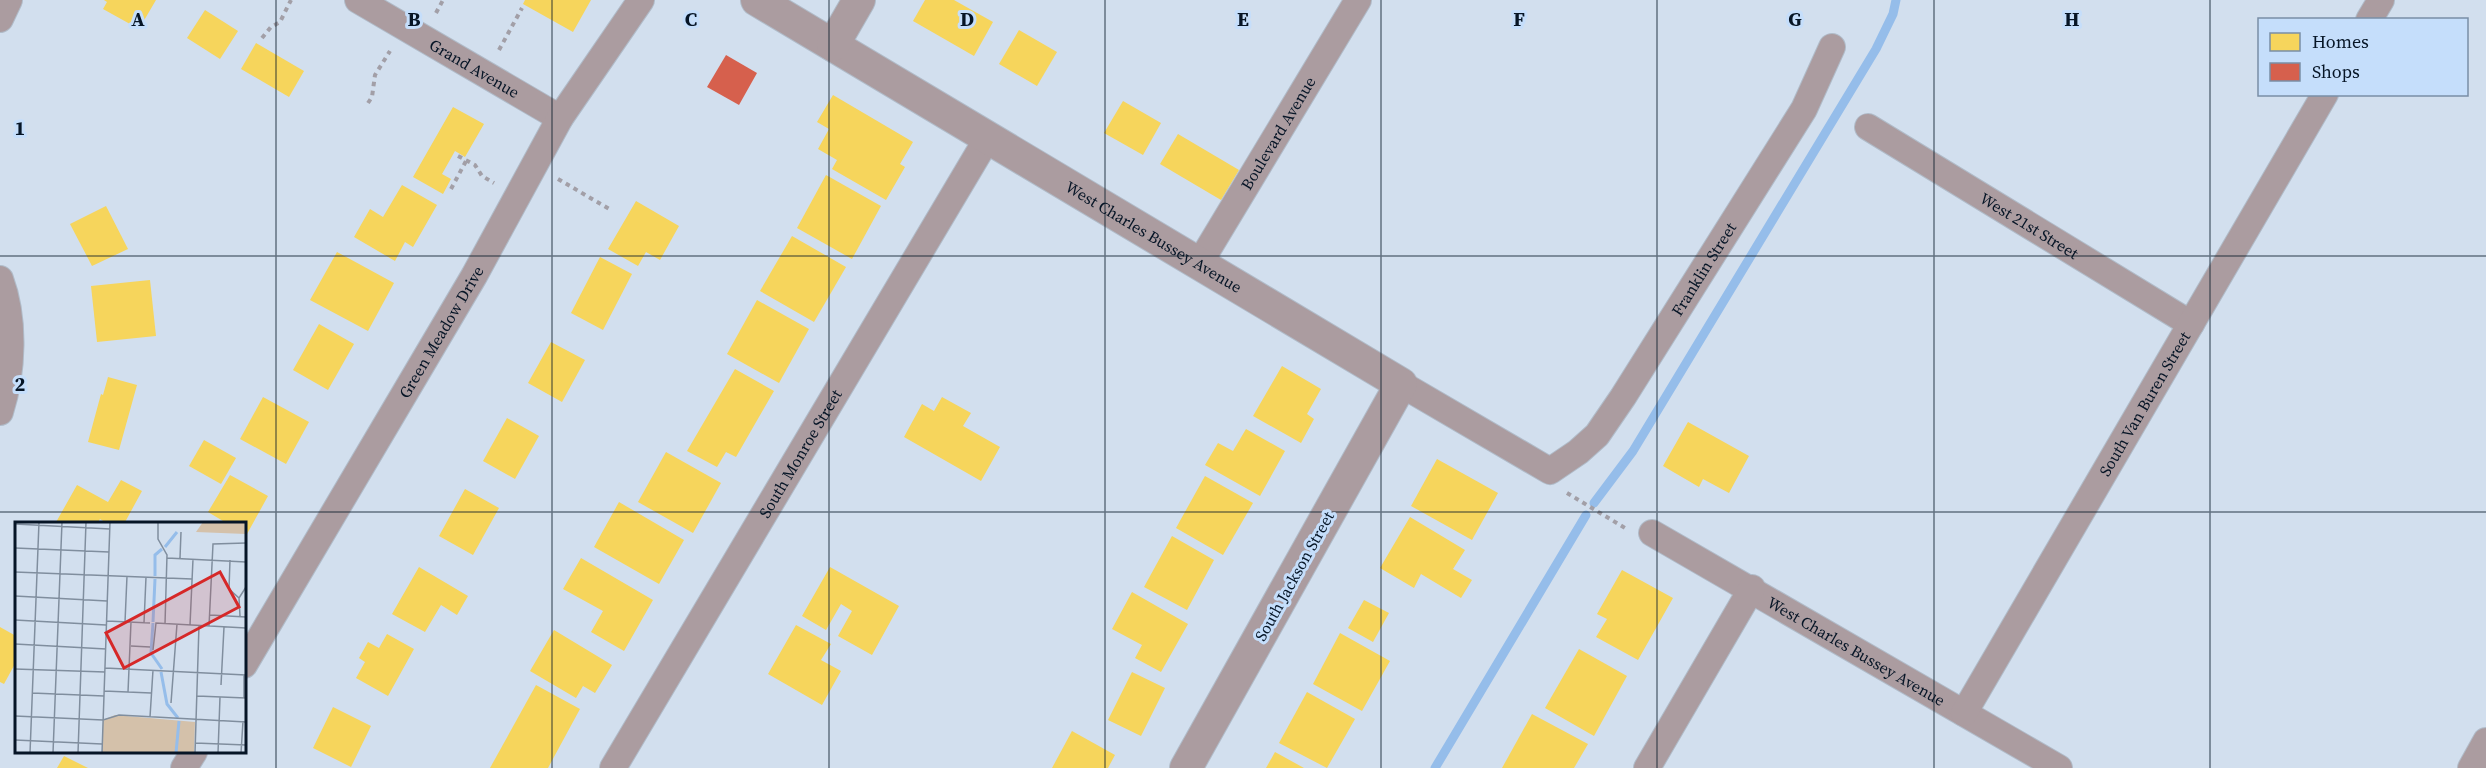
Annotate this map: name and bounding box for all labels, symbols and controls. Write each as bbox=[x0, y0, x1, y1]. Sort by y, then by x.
text: A bbox=[131, 5, 145, 33]
text: B bbox=[407, 5, 421, 33]
text: C bbox=[685, 5, 697, 33]
text: D bbox=[960, 5, 974, 33]
text: E bbox=[1237, 5, 1249, 33]
text: F bbox=[1513, 5, 1525, 33]
text: G bbox=[1788, 5, 1802, 33]
text: H bbox=[2064, 5, 2080, 33]
legend bbox=[2258, 18, 2468, 96]
text: Homes bbox=[2312, 29, 2369, 54]
street label: Grand Avenue bbox=[426, 33, 524, 103]
text: Shops bbox=[2312, 59, 2360, 84]
street label: Boulevard Avenue bbox=[1235, 72, 1321, 194]
text: 1 bbox=[15, 114, 25, 142]
street label: West Charles Bussey Avenue bbox=[1061, 175, 1246, 298]
street label: West 21st Street bbox=[1976, 187, 2083, 264]
street label: Franklin Street bbox=[1666, 217, 1741, 320]
street label: Green Meadow Drive bbox=[393, 262, 489, 402]
street label: South Van Buren Street bbox=[2094, 327, 2196, 480]
text: 2 bbox=[15, 370, 26, 398]
street label: South Monroe Street bbox=[753, 384, 847, 522]
street label: South Jackson Street bbox=[1249, 506, 1339, 645]
inset map bbox=[15, 522, 246, 753]
street label: West Charles Bussey Avenue bbox=[1763, 591, 1949, 711]

